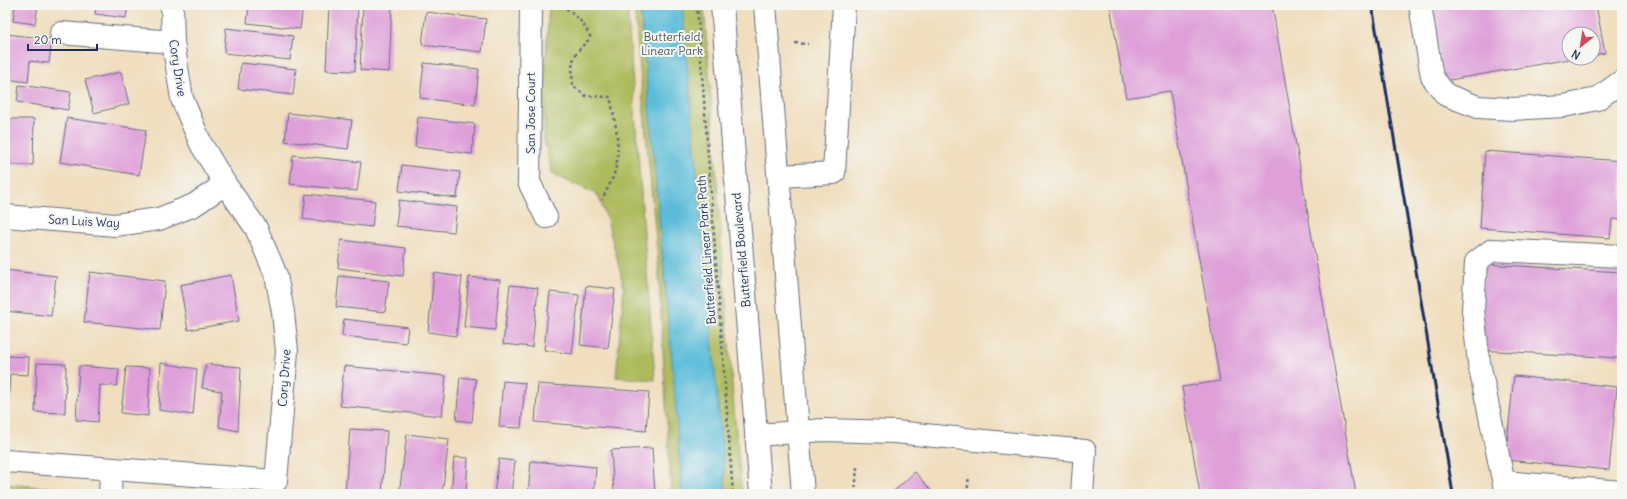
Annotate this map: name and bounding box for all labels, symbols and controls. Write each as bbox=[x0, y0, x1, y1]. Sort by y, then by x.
scale bar bbox=[28, 26, 97, 52]
north arrow bbox=[1561, 26, 1601, 66]
park label: Butterfield Linear Park bbox=[641, 29, 703, 58]
text: 20 m bbox=[34, 32, 62, 47]
street label: Cory Drive bbox=[166, 38, 190, 98]
text: N bbox=[1569, 47, 1583, 63]
street label: San Jose Court bbox=[523, 72, 538, 154]
street label: Butterfield Linear Park Path bbox=[693, 175, 719, 325]
street label: Butterfield Boulevard bbox=[729, 192, 753, 308]
street label: San Luis Way bbox=[48, 212, 120, 230]
street label: Cory Drive bbox=[275, 349, 293, 407]

